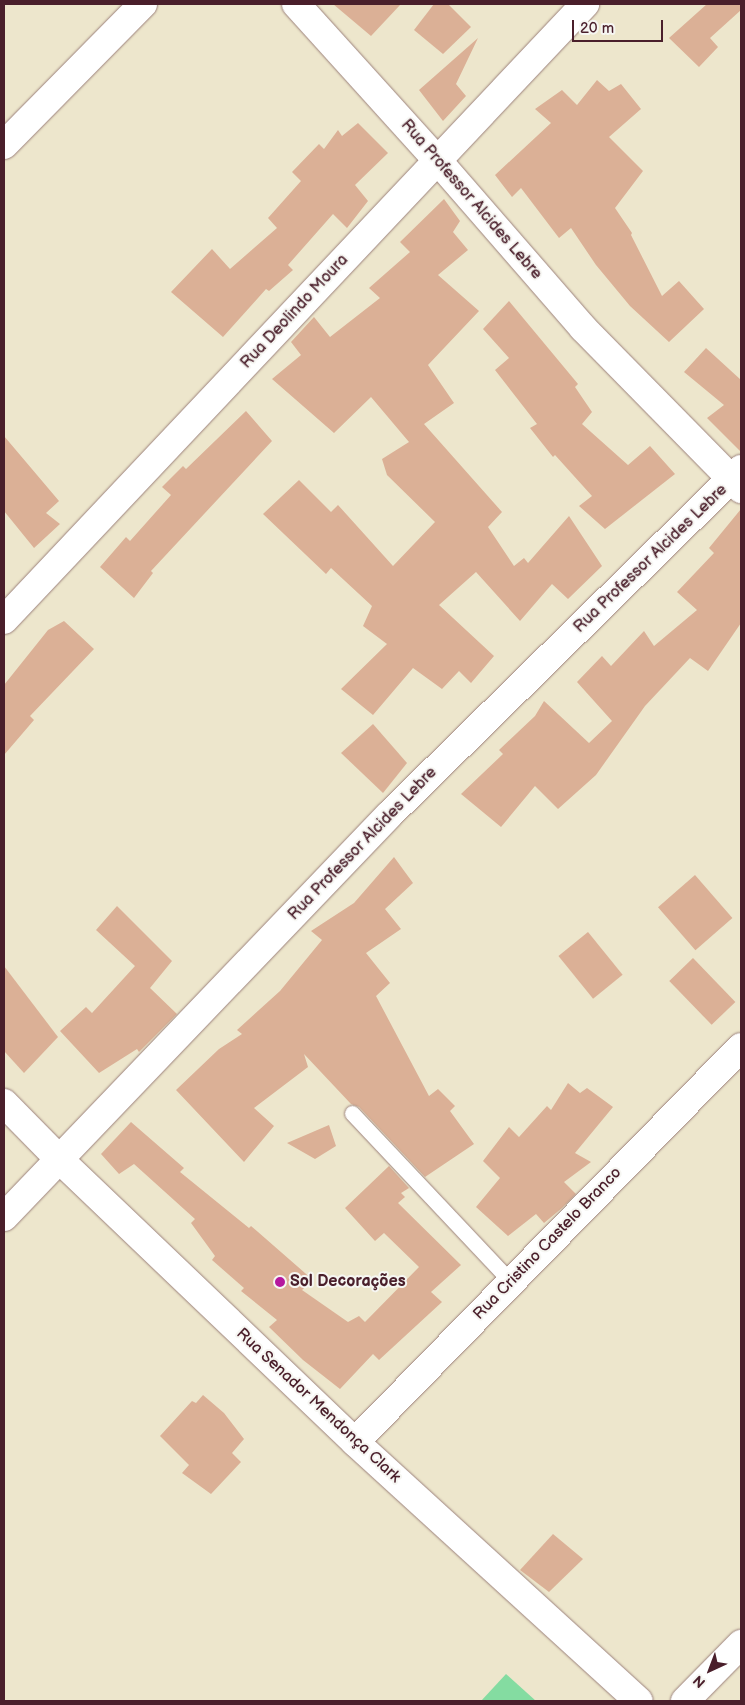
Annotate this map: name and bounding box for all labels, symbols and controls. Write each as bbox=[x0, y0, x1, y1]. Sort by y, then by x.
scale bar bbox=[575, 10, 666, 42]
text: 20 m bbox=[580, 19, 614, 38]
street label: Rua Professor Alcides Lebre bbox=[396, 116, 546, 284]
street label: Rua Deolindo Moura bbox=[237, 251, 353, 373]
street label: Rua Professor Alcides Lebre bbox=[570, 481, 732, 637]
street label: Rua Professor Alcides Lebre bbox=[285, 763, 441, 925]
street label: Rua Cristino Castelo Branco bbox=[470, 1164, 626, 1324]
place label: Sol Decorações bbox=[290, 1272, 406, 1292]
marker: Sol Decorações bbox=[274, 1276, 286, 1288]
street label: Rua Senador Mendonça Clark bbox=[232, 1325, 404, 1487]
north arrow bbox=[685, 1645, 735, 1695]
text: N bbox=[690, 1672, 709, 1691]

